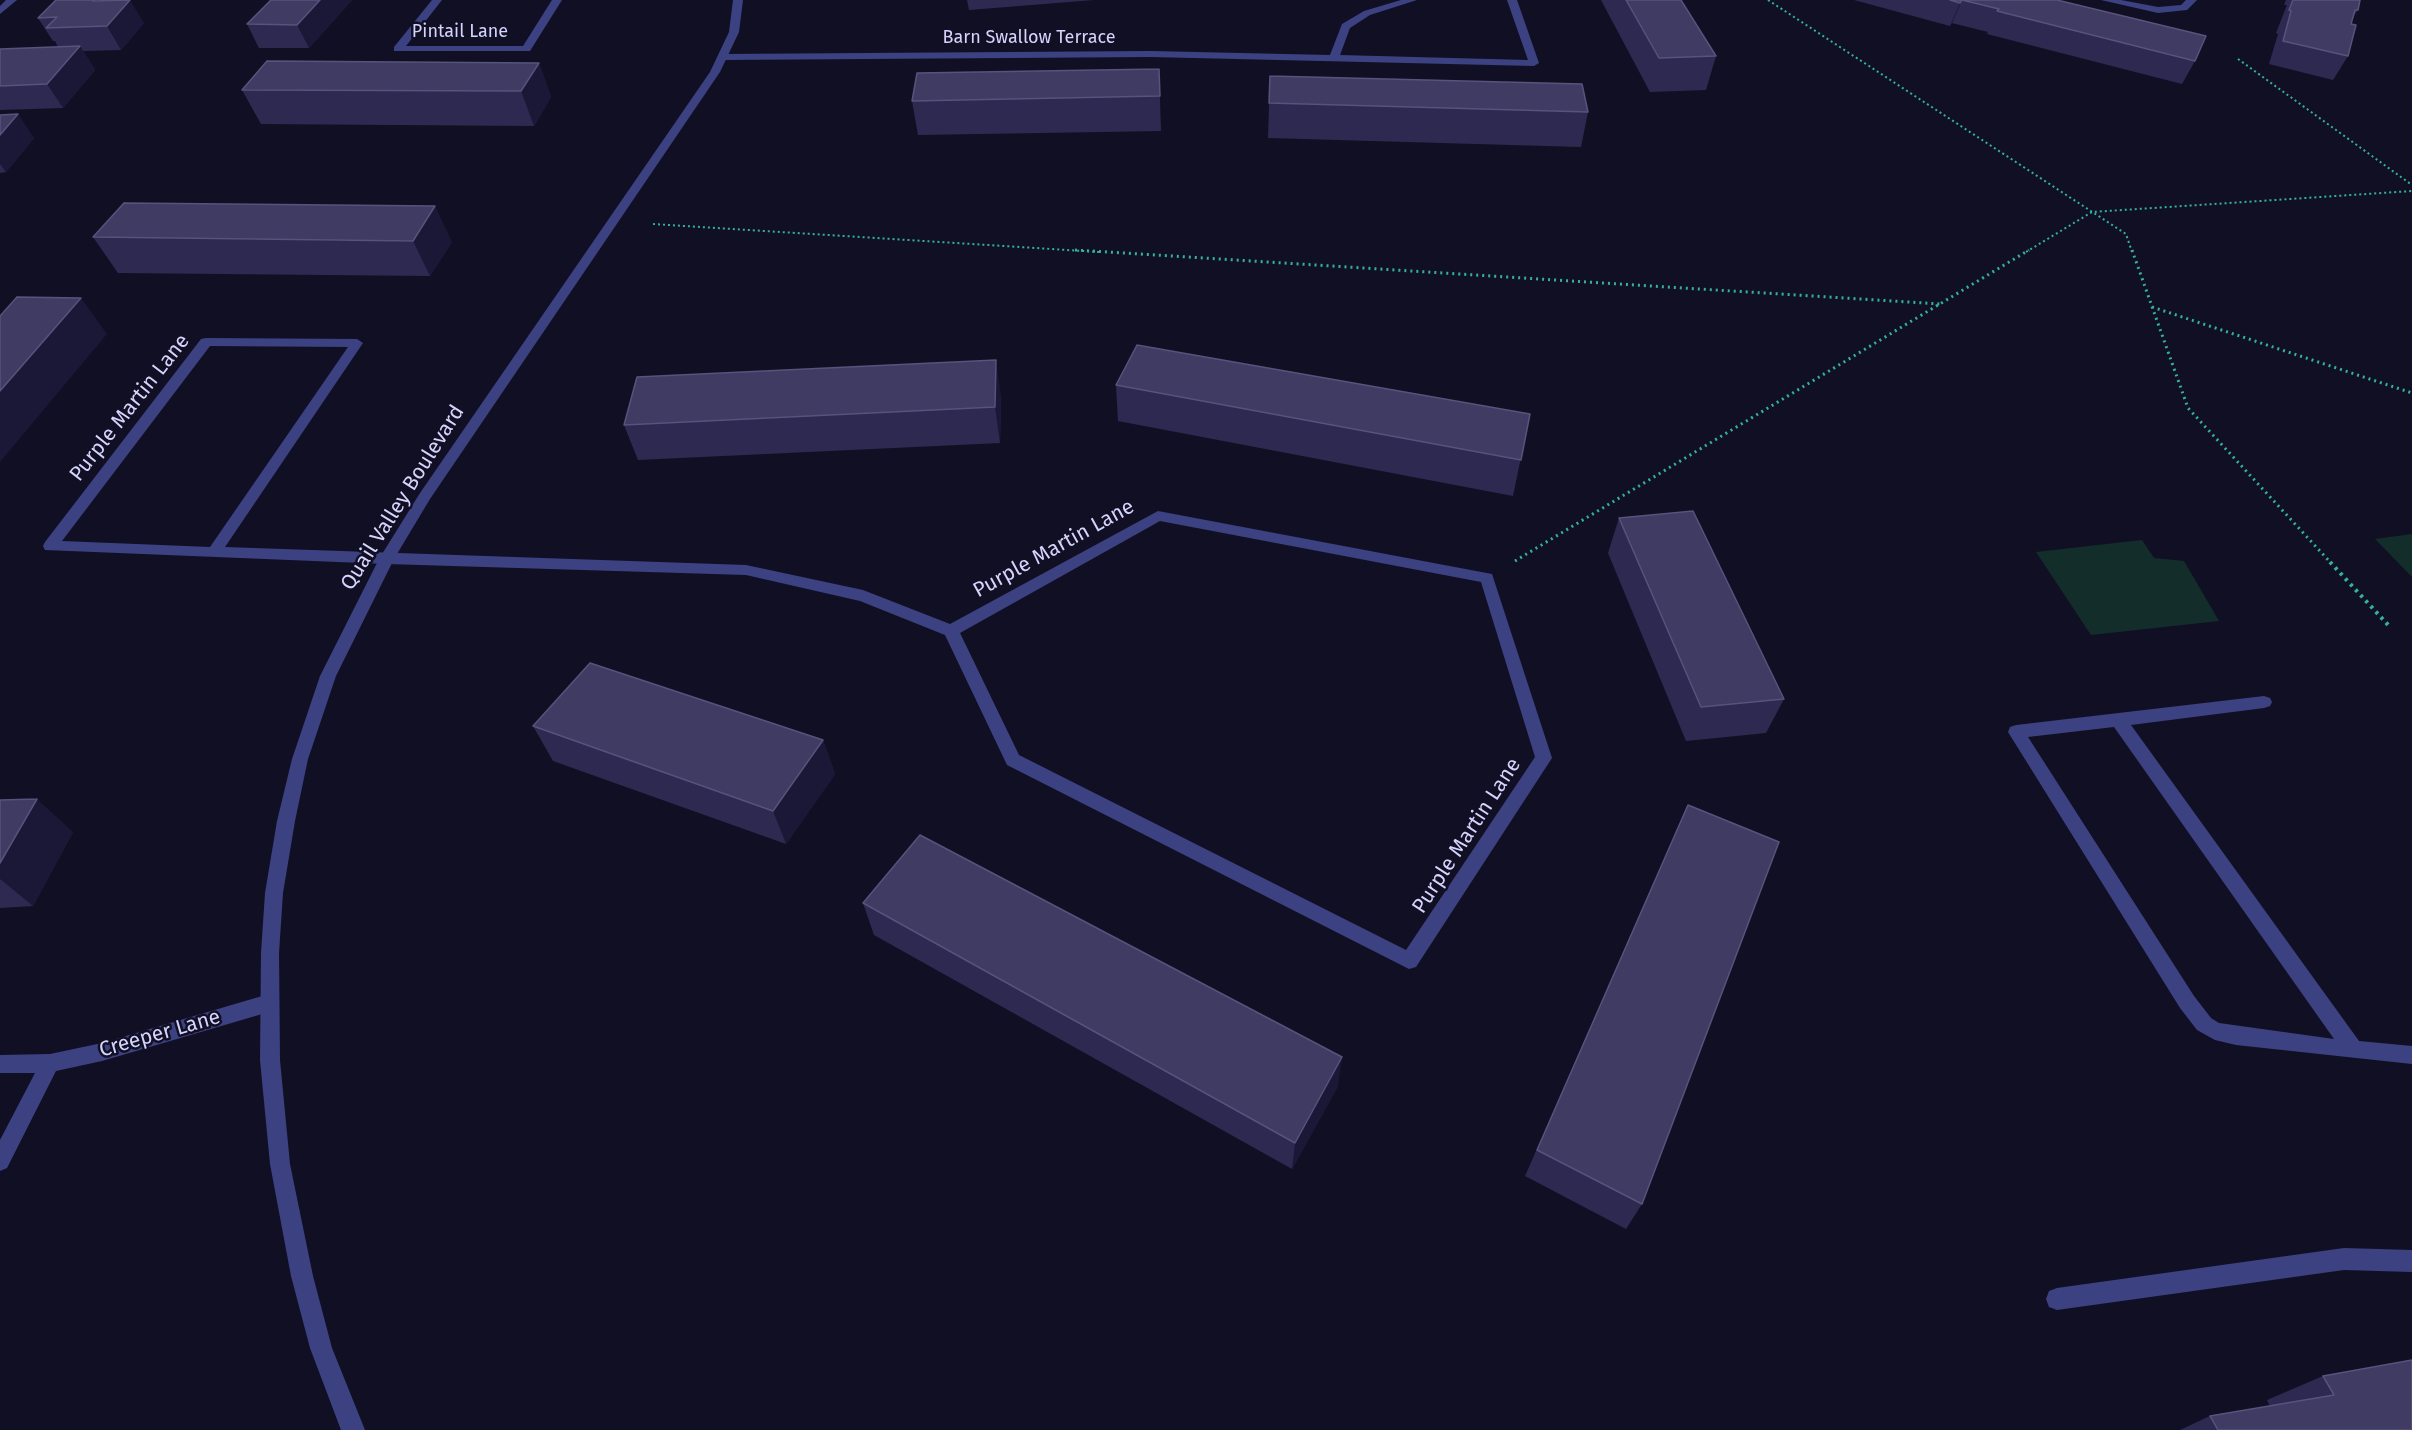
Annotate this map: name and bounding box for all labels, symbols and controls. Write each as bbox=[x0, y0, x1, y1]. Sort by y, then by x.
street label: Pintail Lane bbox=[412, 21, 508, 43]
street label: Barn Swallow Terrace bbox=[943, 27, 1115, 49]
street label: Purple Martin Lane bbox=[65, 329, 195, 487]
street label: Quail Valley Boulevard bbox=[336, 401, 470, 595]
street label: Purple Martin Lane bbox=[969, 494, 1139, 604]
street label: Purple Martin Lane bbox=[1407, 754, 1527, 918]
street label: Creeper Lane bbox=[97, 1005, 223, 1063]

